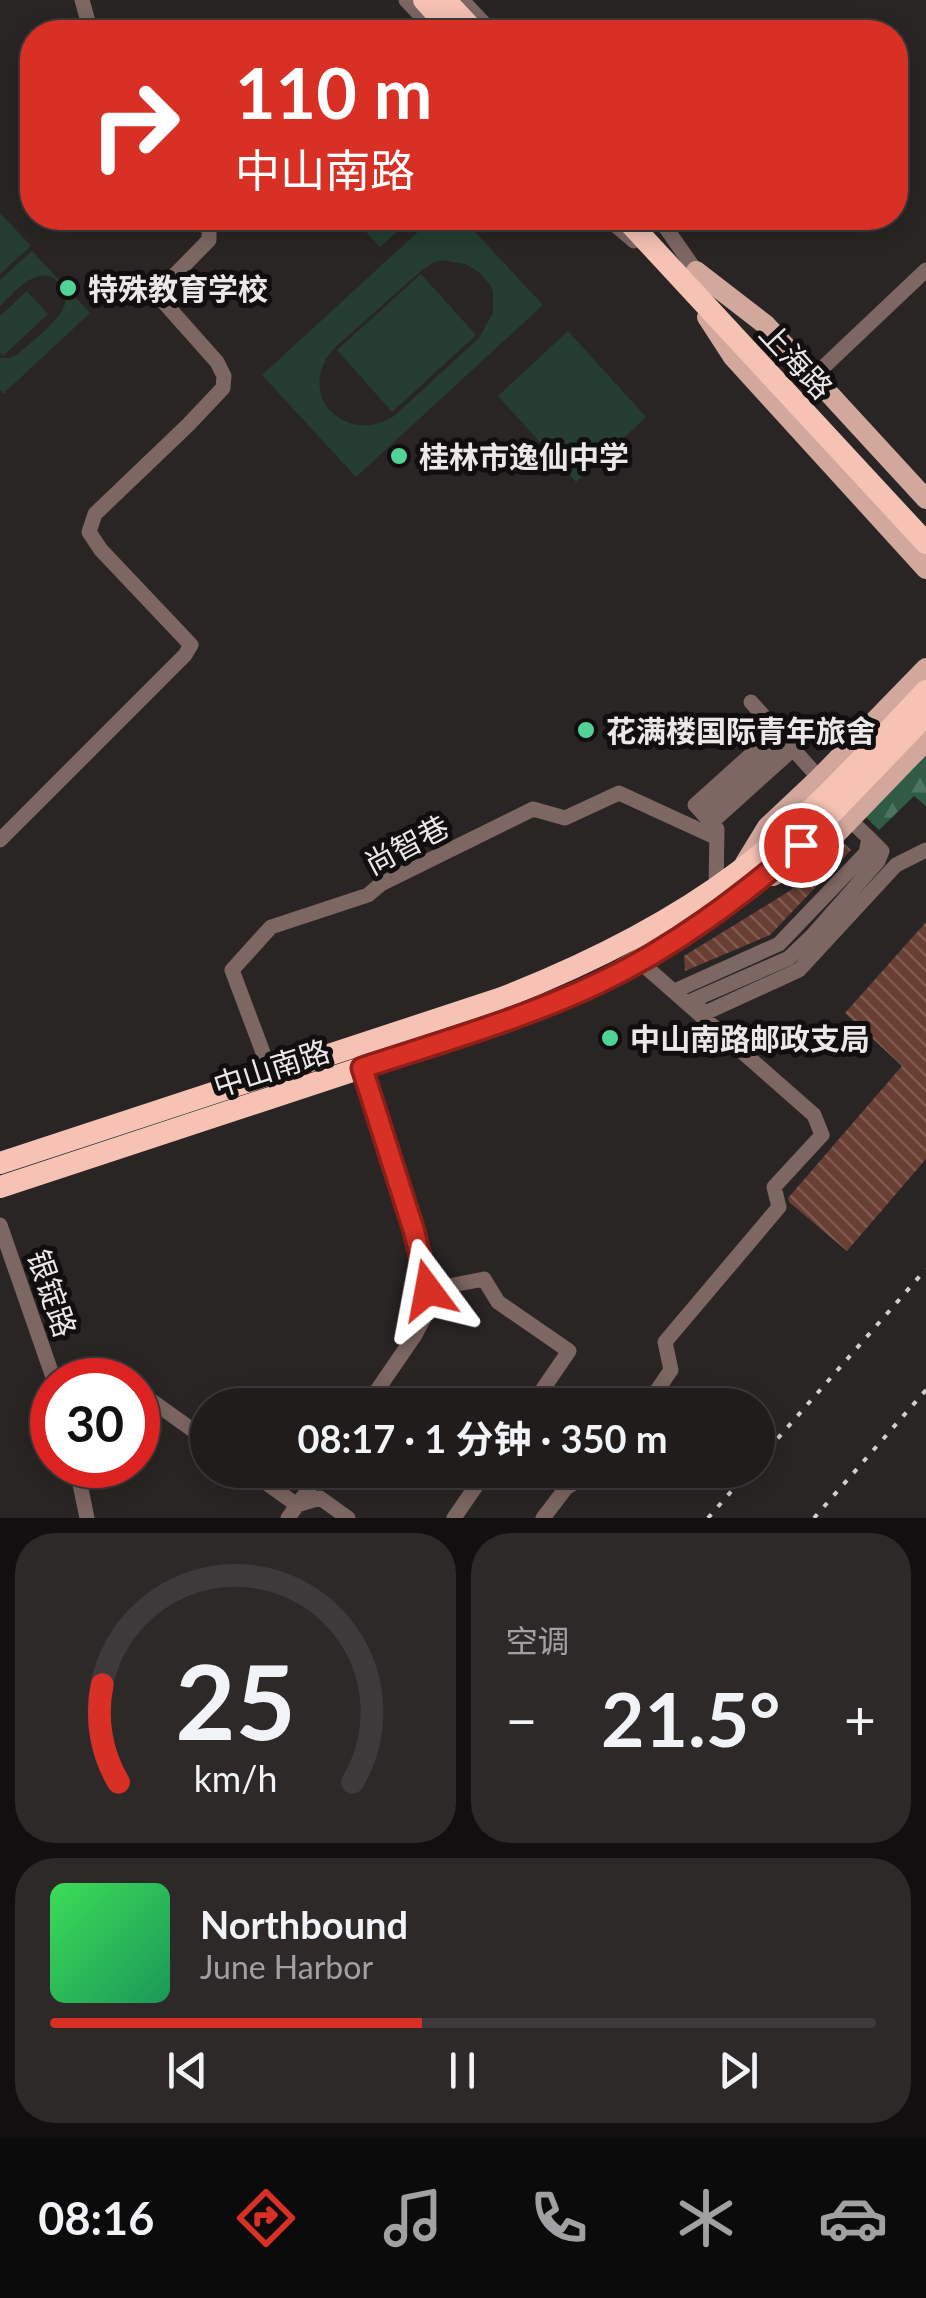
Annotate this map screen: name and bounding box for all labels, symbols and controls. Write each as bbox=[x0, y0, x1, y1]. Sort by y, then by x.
text: 110 m bbox=[235, 50, 432, 134]
icon: right bbox=[70, 60, 200, 190]
text: 中山南路 bbox=[235, 143, 415, 197]
place label: 特殊教育学校 bbox=[88, 270, 268, 306]
marker: 特殊教育学校 bbox=[57, 277, 79, 299]
street label: 上海路 bbox=[753, 315, 841, 405]
place label: 桂林市逸仙中学 bbox=[419, 438, 629, 474]
marker: 桂林市逸仙中学 bbox=[388, 445, 410, 467]
place label: 花满楼国际青年旅舍 bbox=[606, 712, 876, 748]
marker: 花满楼国际青年旅舍 bbox=[575, 719, 597, 741]
pin bbox=[759, 803, 844, 888]
street label: 尚智巷 bbox=[358, 807, 454, 881]
icon: arrive bbox=[774, 818, 829, 873]
place label: 中山南路邮政支局 bbox=[630, 1020, 870, 1056]
marker: 中山南路邮政支局 bbox=[599, 1027, 621, 1049]
street label: 中山南路 bbox=[208, 1031, 334, 1103]
position arrow bbox=[376, 1238, 480, 1342]
street label: 银锭路 bbox=[21, 1245, 85, 1341]
speed limit sign: 30 bbox=[30, 1358, 160, 1488]
text: 08:17 · 1 分钟 · 350 m bbox=[297, 1415, 668, 1461]
text: 空调 bbox=[506, 1621, 570, 1660]
text: 25 bbox=[175, 1637, 296, 1762]
text: 21.5° bbox=[601, 1673, 780, 1763]
text: − bbox=[506, 1686, 537, 1752]
text: + bbox=[844, 1686, 876, 1752]
text: km/h bbox=[193, 1757, 277, 1800]
text: Northbound bbox=[200, 1901, 408, 1947]
text: June Harbor bbox=[200, 1947, 373, 1986]
icon: previous bbox=[160, 2043, 215, 2098]
icon: pause bbox=[435, 2043, 490, 2098]
icon: next bbox=[711, 2043, 766, 2098]
icon: directions bbox=[231, 2183, 301, 2253]
icon: music bbox=[378, 2183, 448, 2253]
icon: phone bbox=[524, 2183, 594, 2253]
icon: climate bbox=[671, 2183, 741, 2253]
icon: car bbox=[818, 2183, 888, 2253]
text: 08:16 bbox=[38, 2191, 154, 2245]

